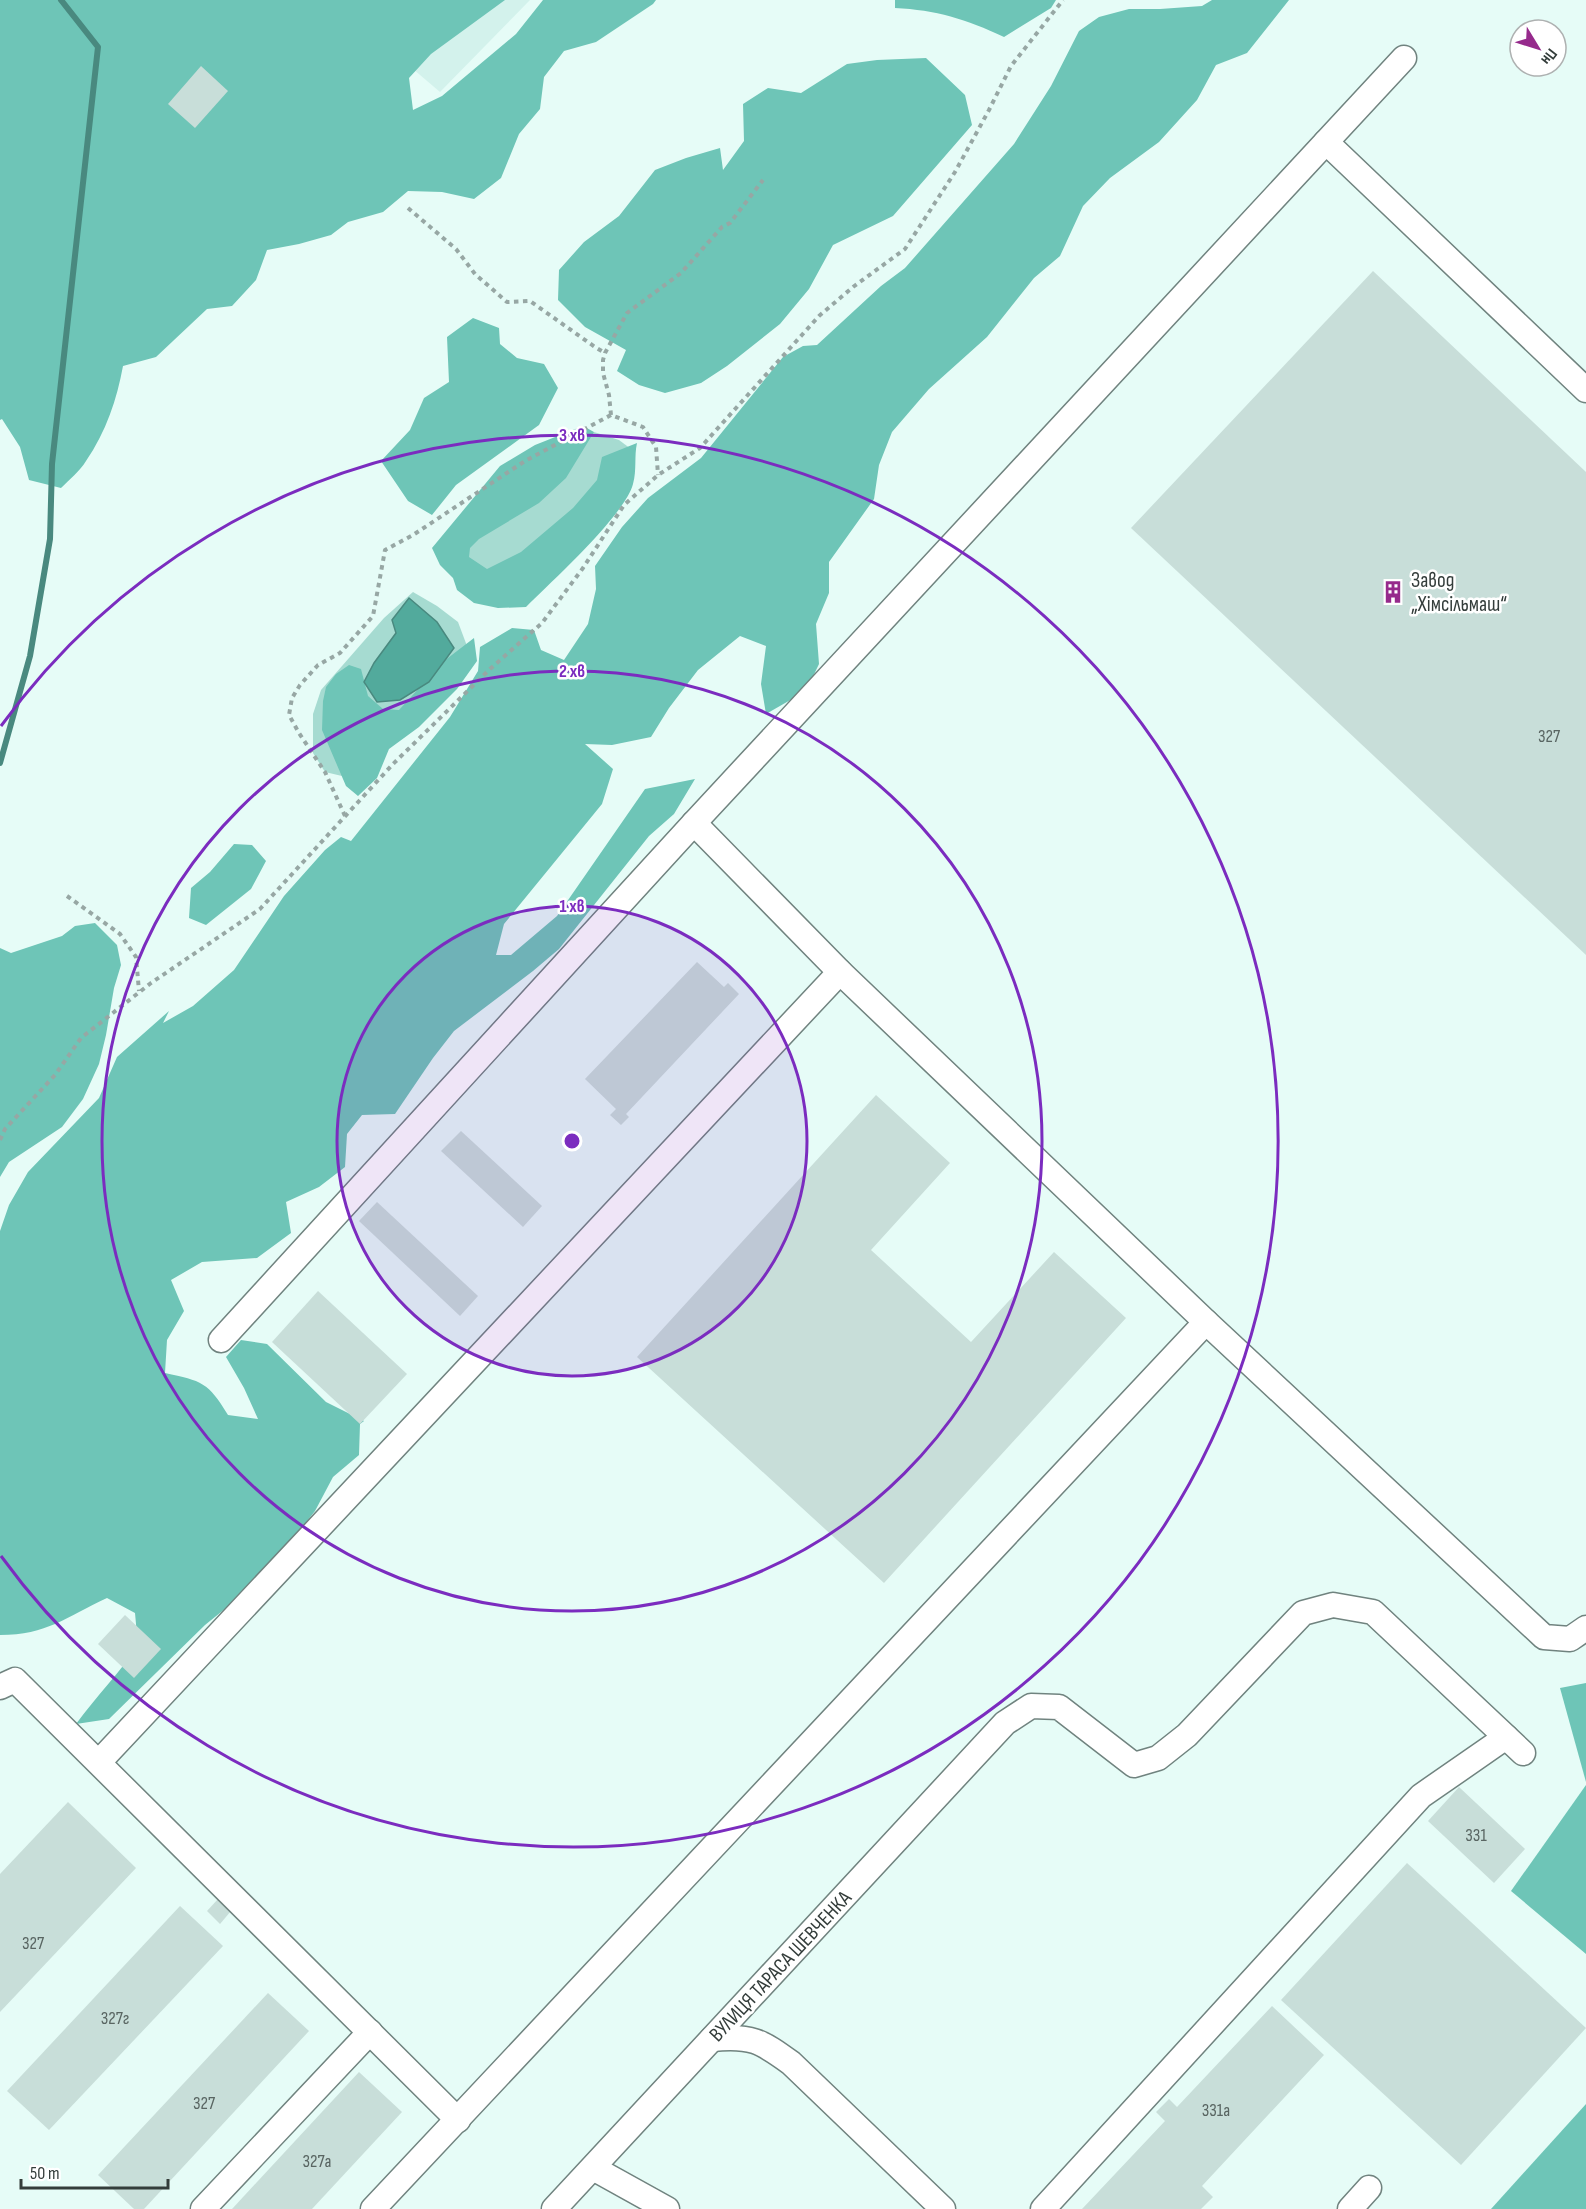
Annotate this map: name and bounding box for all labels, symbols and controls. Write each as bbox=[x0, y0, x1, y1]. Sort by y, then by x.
north arrow bbox=[1508, 18, 1568, 78]
text: Пн bbox=[1536, 44, 1561, 68]
text: 3 хв bbox=[559, 425, 585, 446]
place label: Завод „Хімсільмаш“ bbox=[1411, 568, 1507, 617]
building icon: Завод „Хімсільмаш“ bbox=[1380, 579, 1406, 605]
text: 2 хв bbox=[559, 661, 585, 682]
house number: 327 bbox=[1538, 726, 1561, 747]
text: 1 хв bbox=[559, 896, 585, 917]
centre of rings bbox=[562, 1131, 582, 1151]
house number: 331 bbox=[1465, 1825, 1487, 1846]
street label: ВУЛИЦЯ ТАРАСА ШЕВЧЕНКА bbox=[704, 1885, 857, 2047]
house number: 327 bbox=[22, 1933, 45, 1954]
house number: 327г bbox=[101, 2008, 129, 2029]
house number: 327 bbox=[193, 2093, 216, 2114]
house number: 331а bbox=[1202, 2100, 1230, 2121]
house number: 327а bbox=[303, 2151, 331, 2172]
scale bar bbox=[21, 2152, 168, 2190]
text: 50 m bbox=[30, 2163, 60, 2184]

